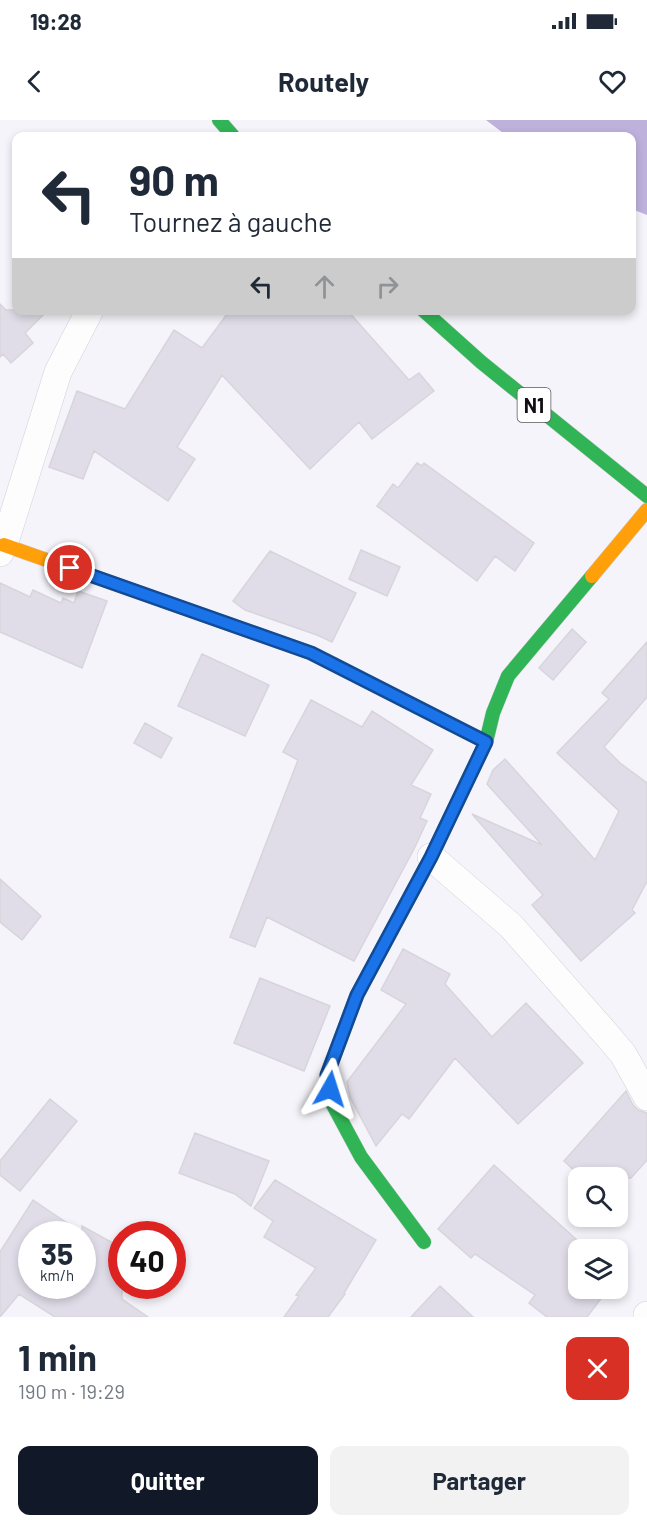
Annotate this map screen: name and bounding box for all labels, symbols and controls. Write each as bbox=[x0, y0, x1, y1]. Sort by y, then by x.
text: 19:28 bbox=[30, 8, 82, 34]
icon: back bbox=[18, 65, 51, 98]
text: Routely bbox=[278, 65, 369, 97]
icon: heart bbox=[596, 65, 629, 98]
text: 90 m bbox=[129, 154, 219, 204]
icon: left bbox=[30, 156, 108, 234]
text: Tournez à gauche bbox=[129, 205, 332, 237]
icon: left bbox=[245, 270, 278, 303]
icon: ahead bbox=[308, 270, 341, 303]
icon: right bbox=[371, 270, 404, 303]
road number: N1 bbox=[518, 388, 550, 422]
pin bbox=[44, 542, 95, 593]
icon: arrive bbox=[53, 551, 86, 584]
position arrow bbox=[298, 1057, 362, 1121]
map controls bbox=[568, 1167, 628, 1299]
button: search bbox=[568, 1167, 628, 1227]
speed limit sign: 40 bbox=[108, 1221, 186, 1299]
text: 35 bbox=[41, 1235, 73, 1271]
button: layers bbox=[568, 1239, 628, 1299]
text: km/h bbox=[40, 1266, 74, 1284]
text: 1 min bbox=[18, 1335, 97, 1378]
button: close bbox=[566, 1337, 629, 1400]
text: 190 m · 19:29 bbox=[18, 1379, 125, 1403]
button: Quitter bbox=[18, 1446, 318, 1515]
button: Partager bbox=[330, 1446, 629, 1515]

